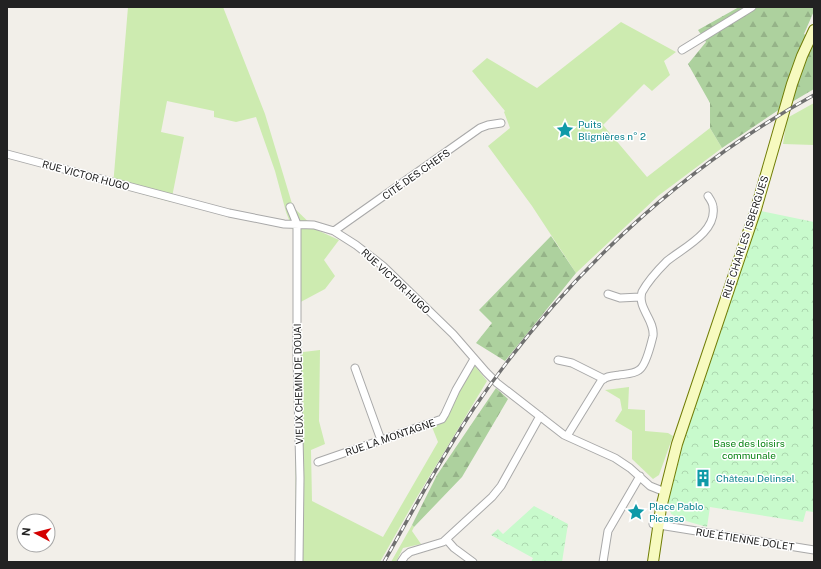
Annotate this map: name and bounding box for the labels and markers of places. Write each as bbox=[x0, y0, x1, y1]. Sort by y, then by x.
place label: Puits Blignières n° 2 bbox=[578, 118, 646, 142]
place icon: Puits Blignières n° 2 bbox=[555, 120, 575, 140]
building icon: Château Delinsel bbox=[693, 468, 713, 488]
place label: Château Delinsel bbox=[716, 472, 795, 484]
place label: Place Pablo Picasso bbox=[649, 500, 704, 524]
place icon: Place Pablo Picasso bbox=[626, 502, 646, 522]

